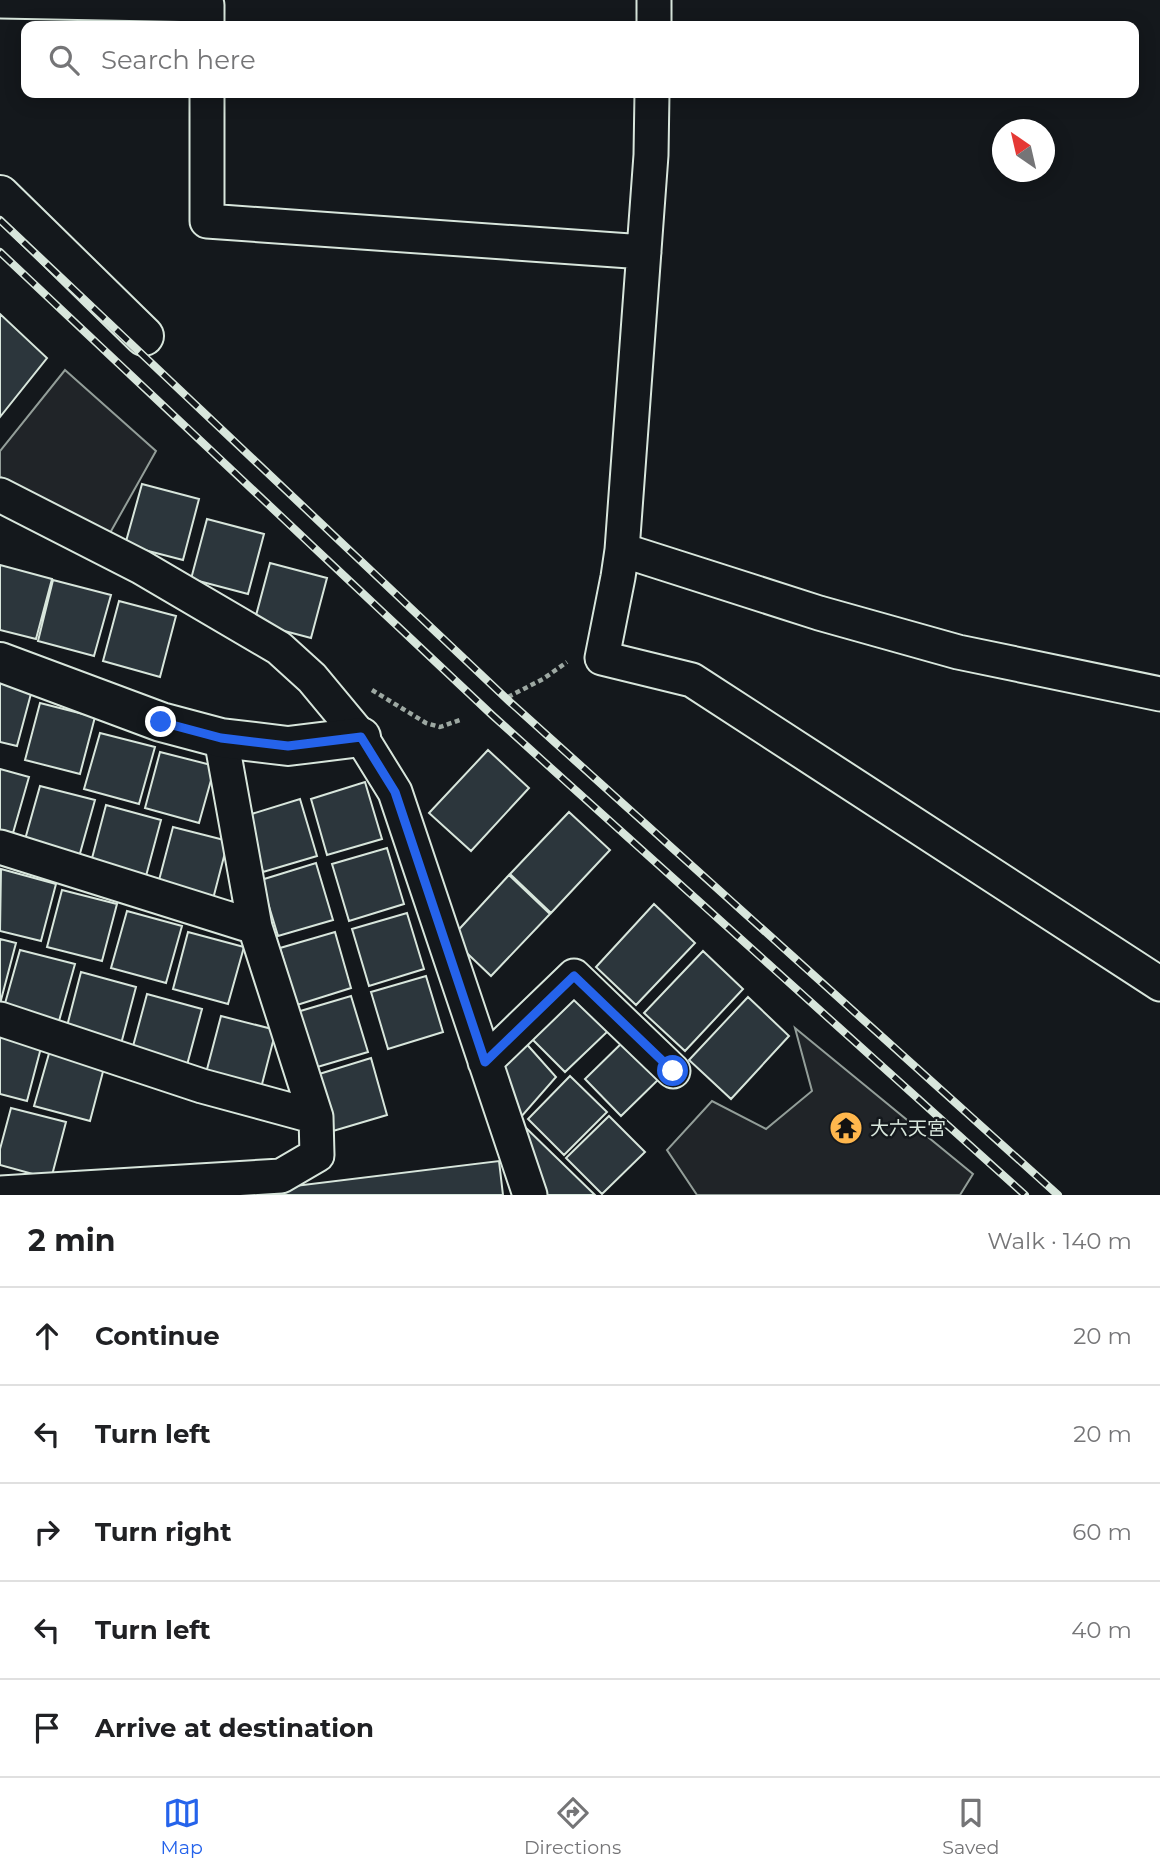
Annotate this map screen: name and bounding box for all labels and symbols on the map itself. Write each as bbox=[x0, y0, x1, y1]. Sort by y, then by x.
north arrow bbox=[992, 119, 1055, 182]
route end bbox=[145, 706, 176, 737]
route start bbox=[657, 1055, 688, 1086]
temple icon: 大六天宮 bbox=[827, 1109, 865, 1147]
place label: 大六天宮 bbox=[870, 1117, 946, 1140]

